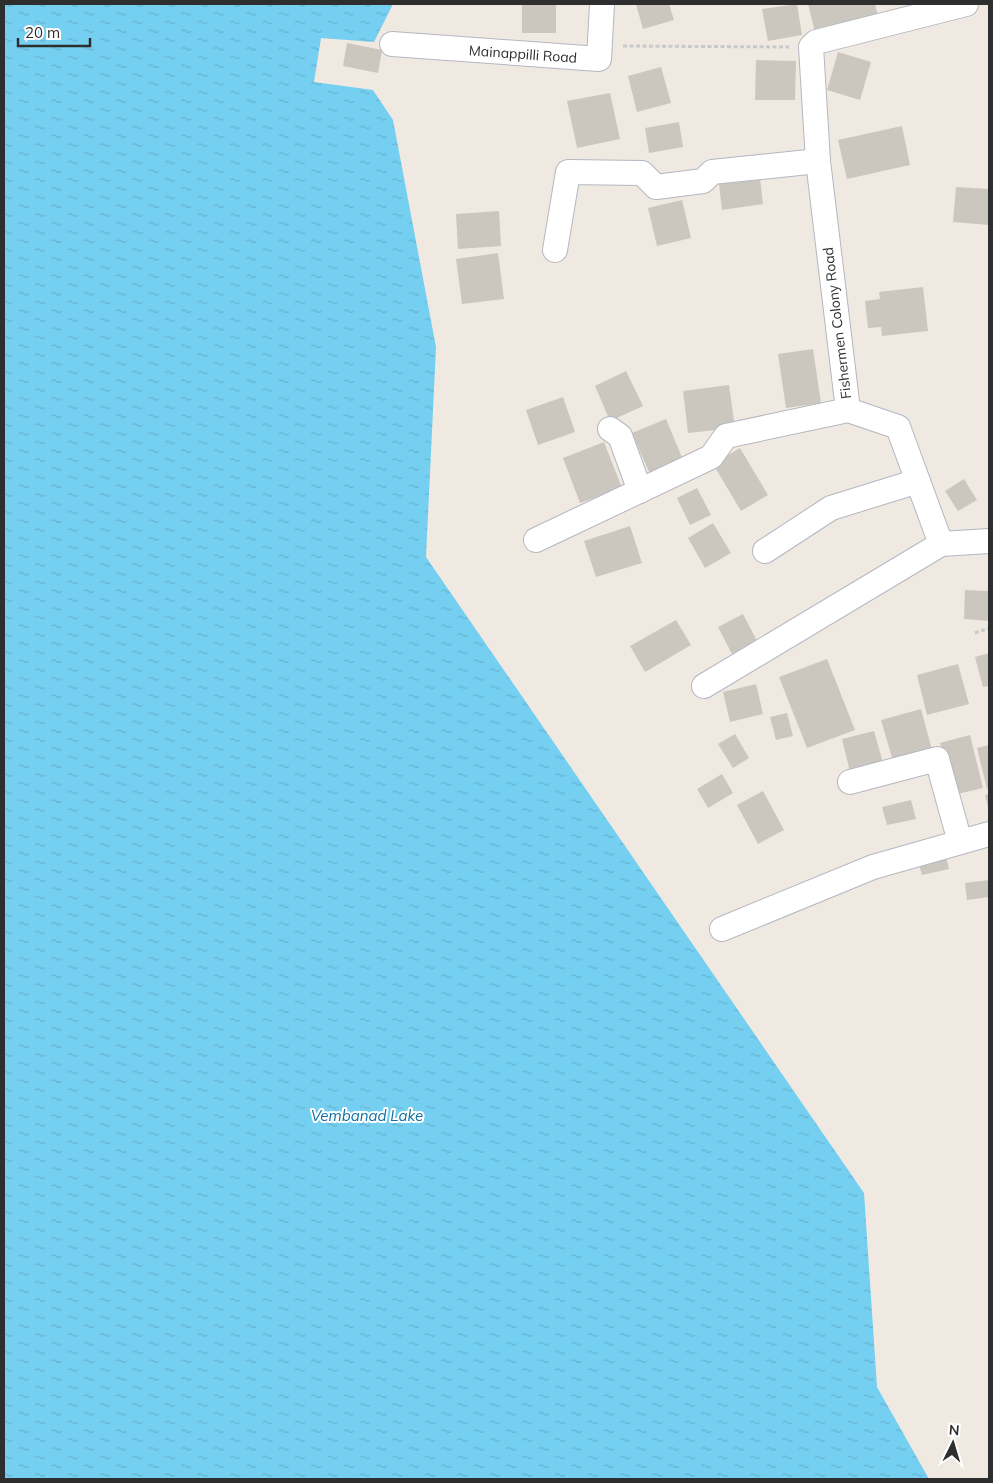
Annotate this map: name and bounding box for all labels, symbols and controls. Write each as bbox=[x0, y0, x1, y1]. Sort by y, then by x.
scale bar bbox=[18, 15, 90, 47]
text: 20 m bbox=[25, 23, 60, 42]
street label: Mainappilli Road bbox=[468, 41, 578, 67]
street label: Fishermen Colony Road bbox=[819, 246, 855, 400]
water label: Vembanad Lake bbox=[311, 1106, 423, 1125]
north arrow bbox=[928, 1418, 978, 1468]
text: N bbox=[948, 1421, 960, 1439]

